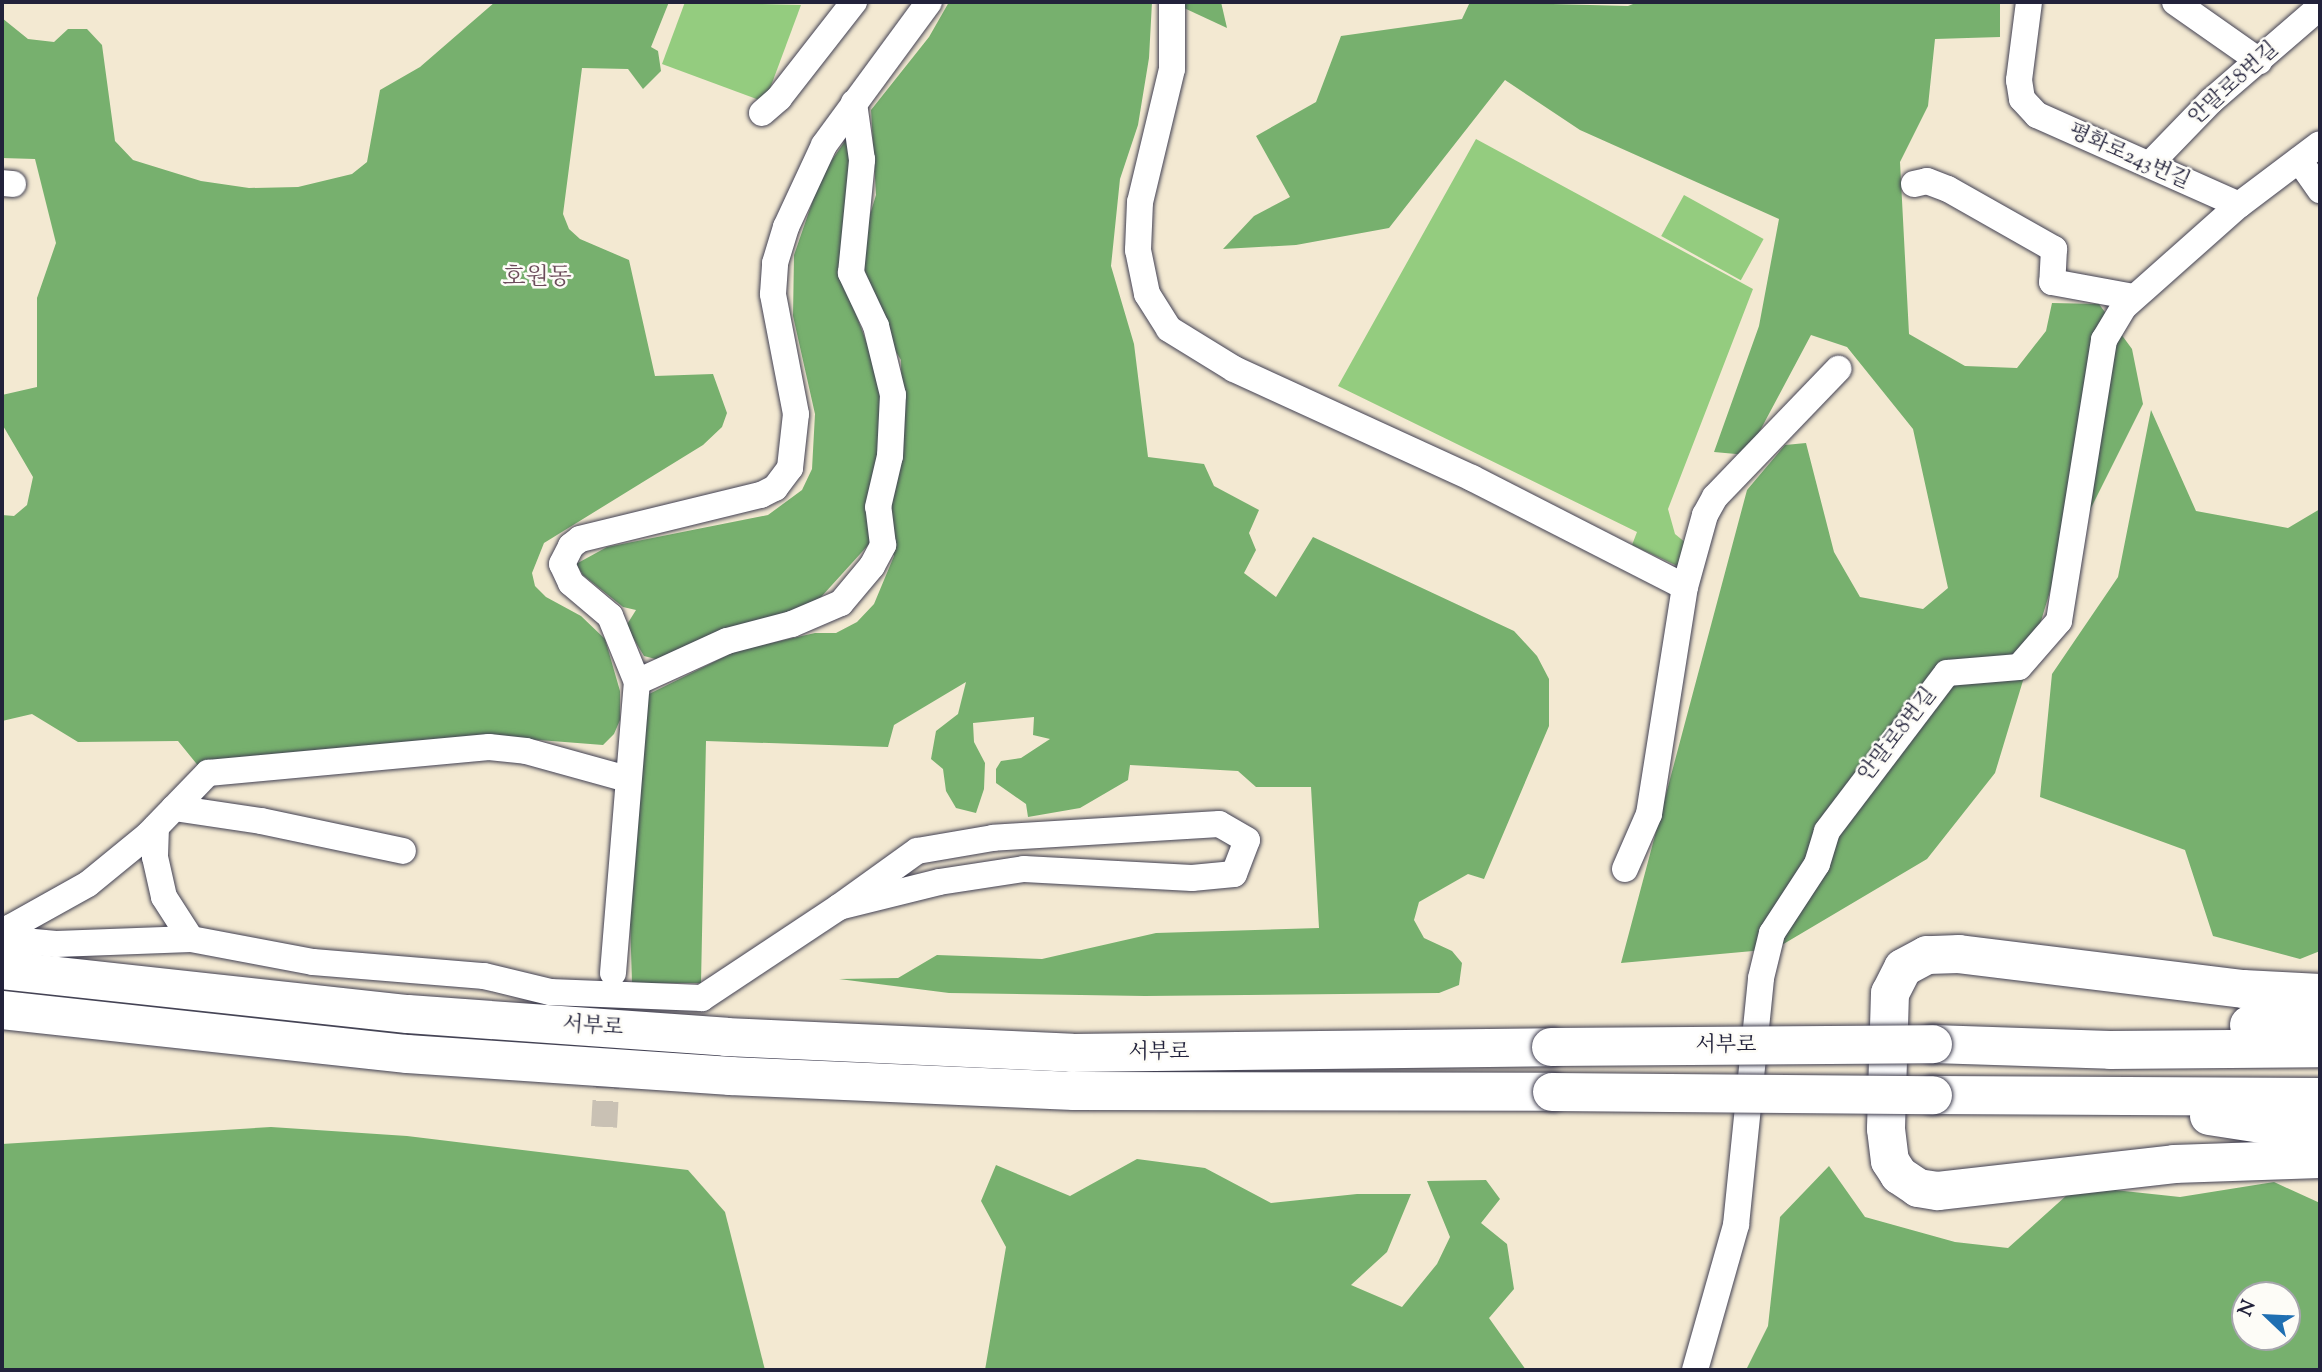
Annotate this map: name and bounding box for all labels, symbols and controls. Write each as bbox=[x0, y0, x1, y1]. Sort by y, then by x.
street label: 안말로8번길 bbox=[2184, 37, 2284, 131]
street label: 평화로243번길 bbox=[2064, 119, 2194, 195]
district label: 호원동 bbox=[502, 265, 572, 293]
street label: 안말로8번길 bbox=[1854, 683, 1942, 787]
street label: 서부로 bbox=[562, 1012, 624, 1042]
street label: 서부로 bbox=[1696, 1033, 1756, 1059]
street label: 서부로 bbox=[1129, 1040, 1189, 1066]
north arrow bbox=[2231, 1281, 2301, 1351]
text: N bbox=[2233, 1296, 2263, 1321]

